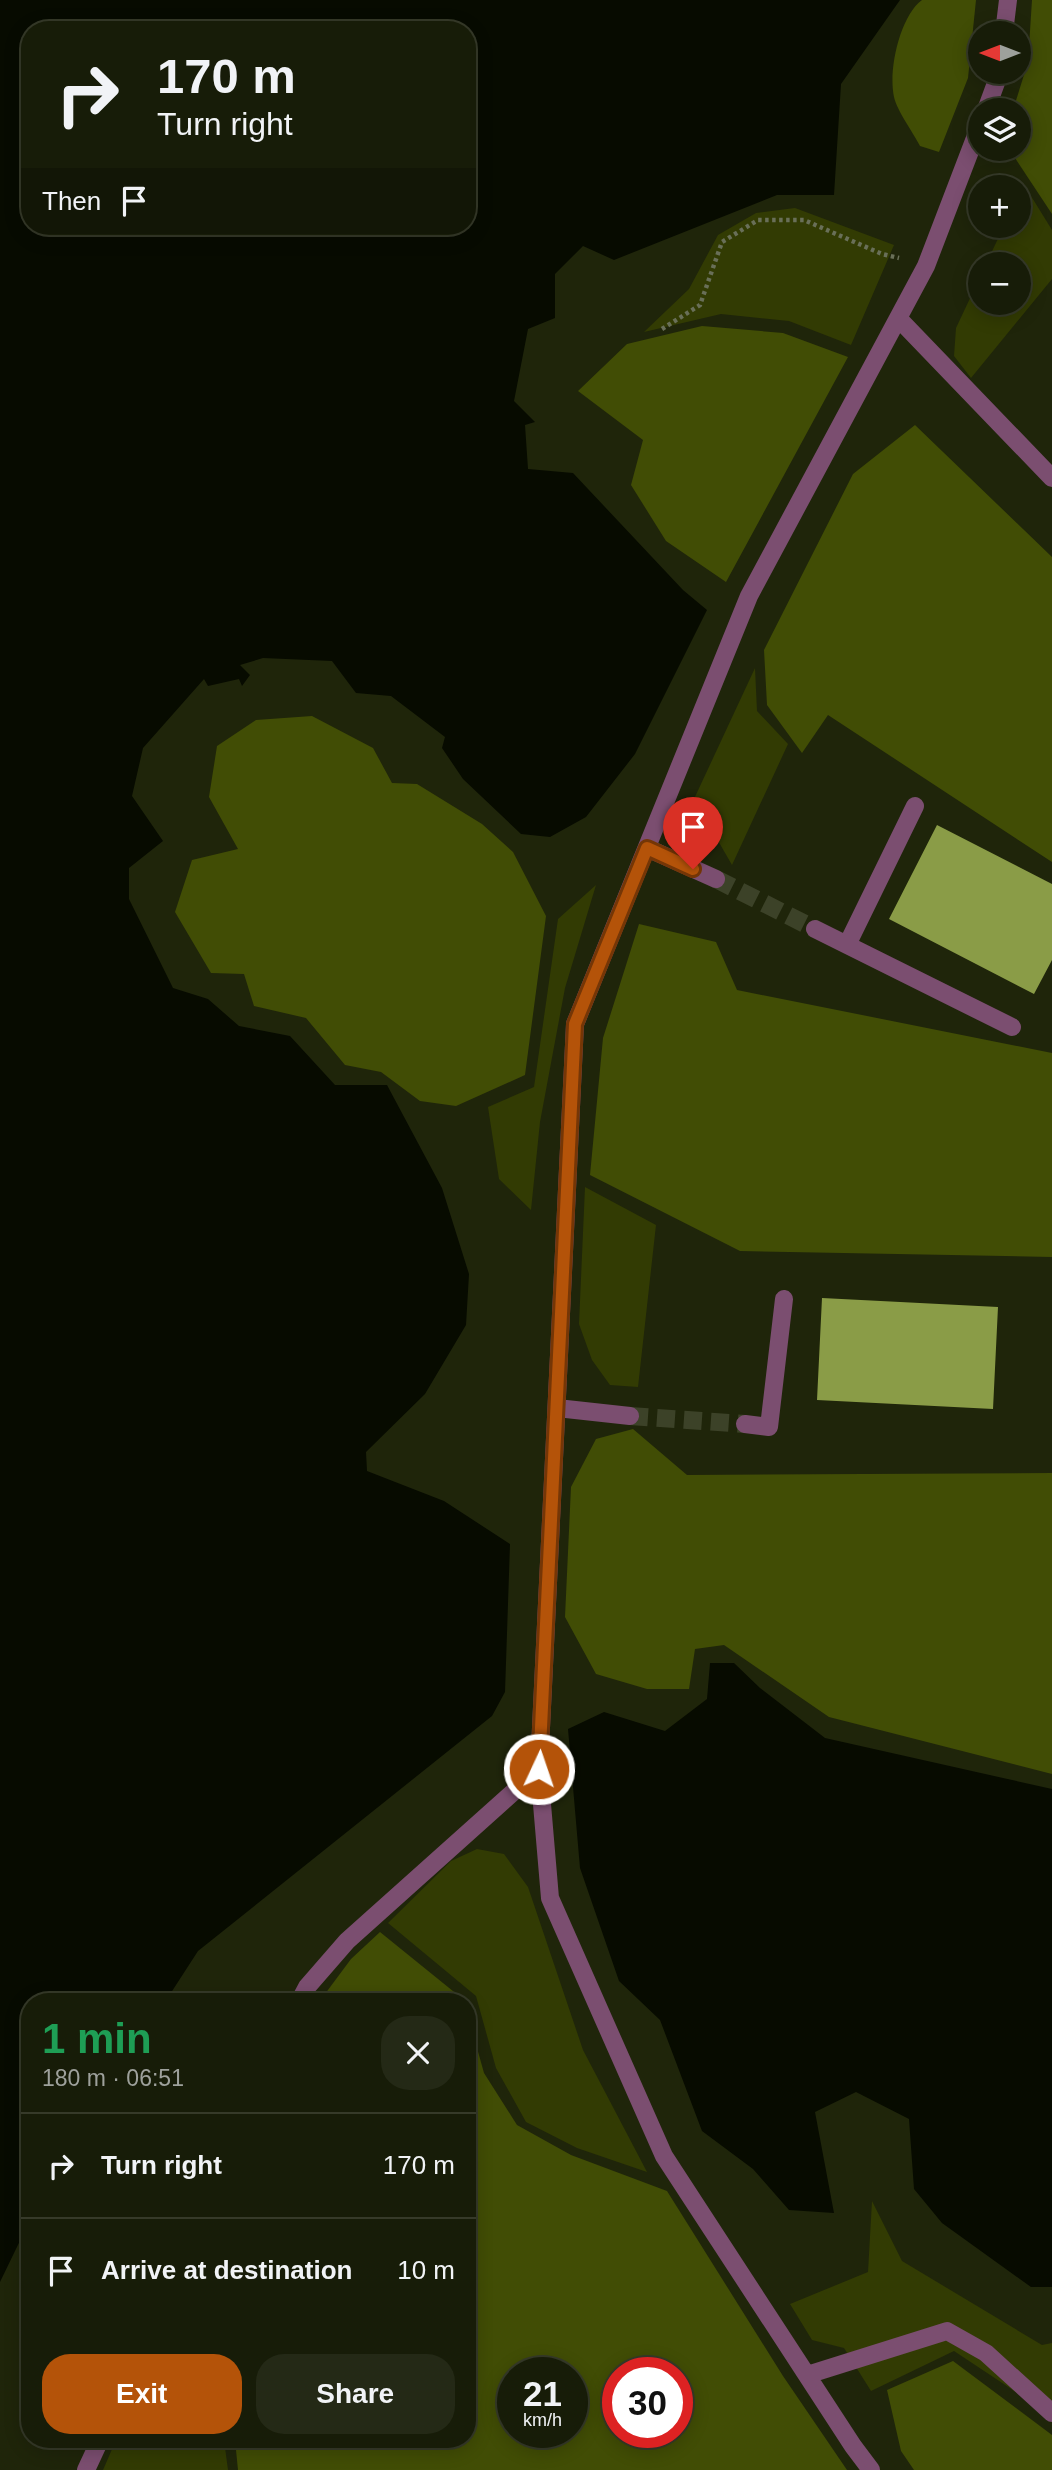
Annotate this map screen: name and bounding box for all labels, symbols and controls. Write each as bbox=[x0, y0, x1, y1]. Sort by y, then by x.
north arrow bbox=[968, 21, 1031, 84]
map controls bbox=[968, 21, 1031, 315]
icon: right bbox=[42, 49, 133, 140]
text: 170 m bbox=[157, 49, 296, 103]
button: layers bbox=[968, 98, 1031, 161]
text: Turn right bbox=[157, 106, 293, 142]
button: + bbox=[968, 175, 1031, 238]
icon: arrive bbox=[115, 182, 153, 220]
text: Then bbox=[42, 186, 101, 216]
button: − bbox=[968, 252, 1031, 315]
pin bbox=[663, 797, 723, 869]
icon: arrive bbox=[674, 808, 712, 846]
position arrow bbox=[502, 1732, 576, 1806]
text: 1 min bbox=[42, 2015, 152, 2062]
button: close bbox=[381, 2016, 455, 2090]
text: 180 m · 06:51 bbox=[42, 2065, 184, 2091]
icon: right bbox=[42, 2147, 80, 2185]
text: Turn right bbox=[101, 2150, 222, 2180]
text: 170 m bbox=[383, 2150, 455, 2180]
icon: arrive bbox=[42, 2252, 80, 2290]
text: Arrive at destination bbox=[101, 2255, 352, 2285]
text: 10 m bbox=[397, 2255, 455, 2285]
button: Exit bbox=[42, 2354, 242, 2434]
button: Share bbox=[256, 2354, 455, 2434]
speed limit sign: 30 bbox=[602, 2357, 693, 2448]
text: 21 bbox=[523, 2374, 562, 2413]
text: km/h bbox=[523, 2410, 562, 2430]

